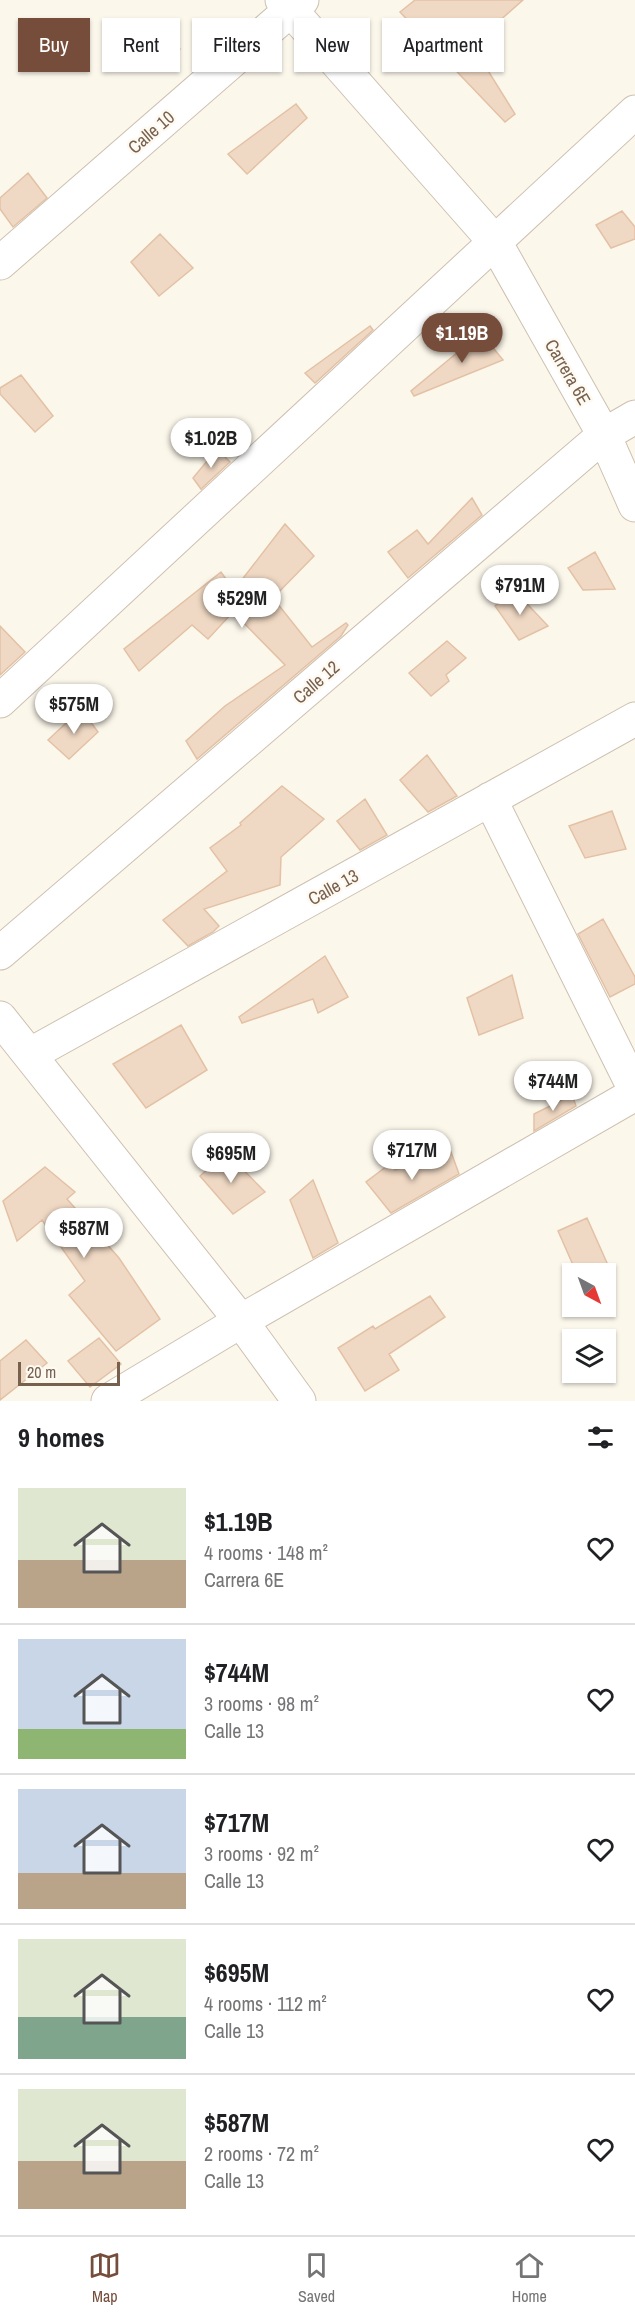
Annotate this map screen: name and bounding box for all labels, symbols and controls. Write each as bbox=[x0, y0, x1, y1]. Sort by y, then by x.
chip: Buy bbox=[18, 18, 90, 72]
chip: Rent bbox=[102, 18, 180, 72]
chip: Filters bbox=[192, 18, 282, 72]
chip: New bbox=[294, 18, 370, 72]
chip: Apartment bbox=[382, 18, 504, 72]
street label: Calle 10 bbox=[122, 105, 180, 159]
pin: $1.19B bbox=[413, 313, 511, 364]
text: $1.19B bbox=[436, 319, 488, 346]
street label: Carrera 6E bbox=[539, 334, 597, 410]
pin: $1.02B bbox=[162, 418, 260, 469]
text: $1.02B bbox=[185, 424, 237, 451]
pin: $791M bbox=[478, 565, 562, 616]
text: $791M bbox=[495, 571, 545, 598]
pin: $529M bbox=[200, 578, 284, 629]
text: $529M bbox=[217, 584, 267, 611]
street label: Calle 12 bbox=[287, 655, 345, 709]
pin: $575M bbox=[32, 684, 116, 735]
text: $575M bbox=[49, 690, 99, 717]
street label: Calle 13 bbox=[303, 863, 363, 911]
pin: $744M bbox=[511, 1061, 595, 1112]
text: $744M bbox=[528, 1067, 578, 1094]
pin: $717M bbox=[370, 1130, 454, 1181]
pin: $695M bbox=[189, 1133, 273, 1184]
text: $717M bbox=[387, 1136, 437, 1163]
text: $695M bbox=[206, 1139, 256, 1166]
pin: $587M bbox=[42, 1208, 126, 1259]
text: $587M bbox=[59, 1214, 109, 1241]
north arrow bbox=[562, 1263, 616, 1317]
map controls bbox=[562, 1263, 616, 1383]
button: layers bbox=[562, 1329, 616, 1383]
scale bar bbox=[18, 1359, 120, 1386]
text: 20 m bbox=[27, 1361, 56, 1383]
text: 9 homes bbox=[18, 1420, 105, 1455]
icon: filters bbox=[584, 1421, 617, 1454]
text: $1.19B bbox=[204, 1504, 273, 1539]
icon: home bbox=[66, 1512, 138, 1584]
icon: heart bbox=[584, 1532, 617, 1565]
text: 4 rooms · 148 m² bbox=[204, 1539, 328, 1566]
text: Carrera 6E bbox=[204, 1566, 284, 1593]
text: $744M bbox=[204, 1655, 269, 1690]
icon: home bbox=[66, 1663, 138, 1735]
icon: heart bbox=[584, 1683, 617, 1716]
text: 3 rooms · 98 m² bbox=[204, 1690, 319, 1717]
text: Calle 13 bbox=[204, 1717, 264, 1744]
text: $717M bbox=[204, 1805, 269, 1840]
icon: home bbox=[66, 1813, 138, 1885]
icon: heart bbox=[584, 1833, 617, 1866]
text: 3 rooms · 92 m² bbox=[204, 1840, 319, 1867]
text: Calle 13 bbox=[204, 1867, 264, 1894]
text: $695M bbox=[204, 1955, 269, 1990]
icon: home bbox=[66, 1963, 138, 2035]
icon: heart bbox=[584, 1983, 617, 2016]
text: 4 rooms · 112 m² bbox=[204, 1990, 327, 2017]
text: Calle 13 bbox=[204, 2017, 264, 2044]
text: $587M bbox=[204, 2105, 269, 2140]
icon: home bbox=[66, 2113, 138, 2185]
icon: heart bbox=[584, 2133, 617, 2166]
text: 2 rooms · 72 m² bbox=[204, 2140, 319, 2167]
text: Calle 13 bbox=[204, 2167, 264, 2194]
tab: Map bbox=[88, 2249, 121, 2307]
tab: Saved bbox=[298, 2249, 335, 2307]
tab: Home bbox=[512, 2249, 547, 2307]

